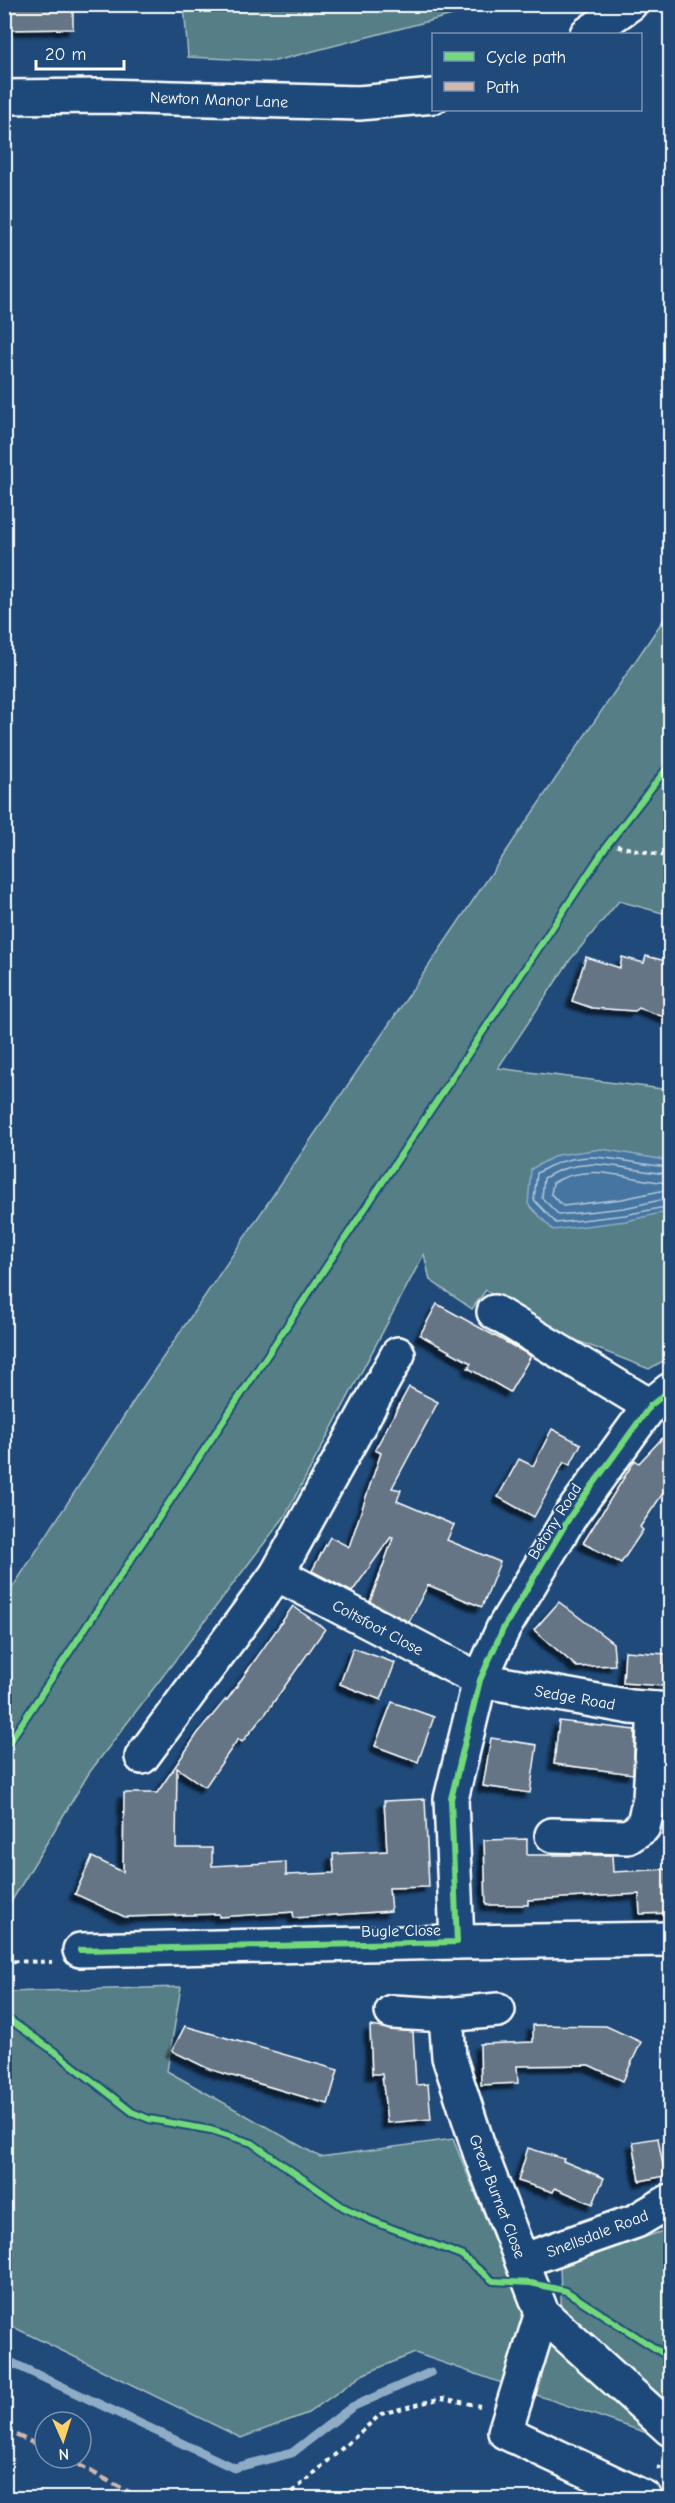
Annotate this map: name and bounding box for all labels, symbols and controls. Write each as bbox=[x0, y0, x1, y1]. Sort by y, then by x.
scale bar bbox=[36, 33, 124, 71]
legend bbox=[432, 33, 642, 111]
text: 20 m bbox=[45, 44, 86, 65]
text: Cycle path bbox=[486, 47, 566, 68]
text: Path bbox=[486, 77, 519, 98]
street label: Newton Manor Lane bbox=[149, 89, 288, 111]
street label: Betony Road bbox=[524, 1480, 585, 1563]
street label: Coltsfoot Close bbox=[329, 1596, 426, 1659]
street label: Sedge Road bbox=[533, 1682, 617, 1714]
street label: Bugle Close bbox=[361, 1921, 441, 1941]
street label: Great Burnet Close bbox=[465, 2132, 529, 2261]
street label: Snellsdale Road bbox=[544, 2206, 651, 2262]
north arrow bbox=[33, 2410, 93, 2470]
text: N bbox=[58, 2445, 69, 2463]

